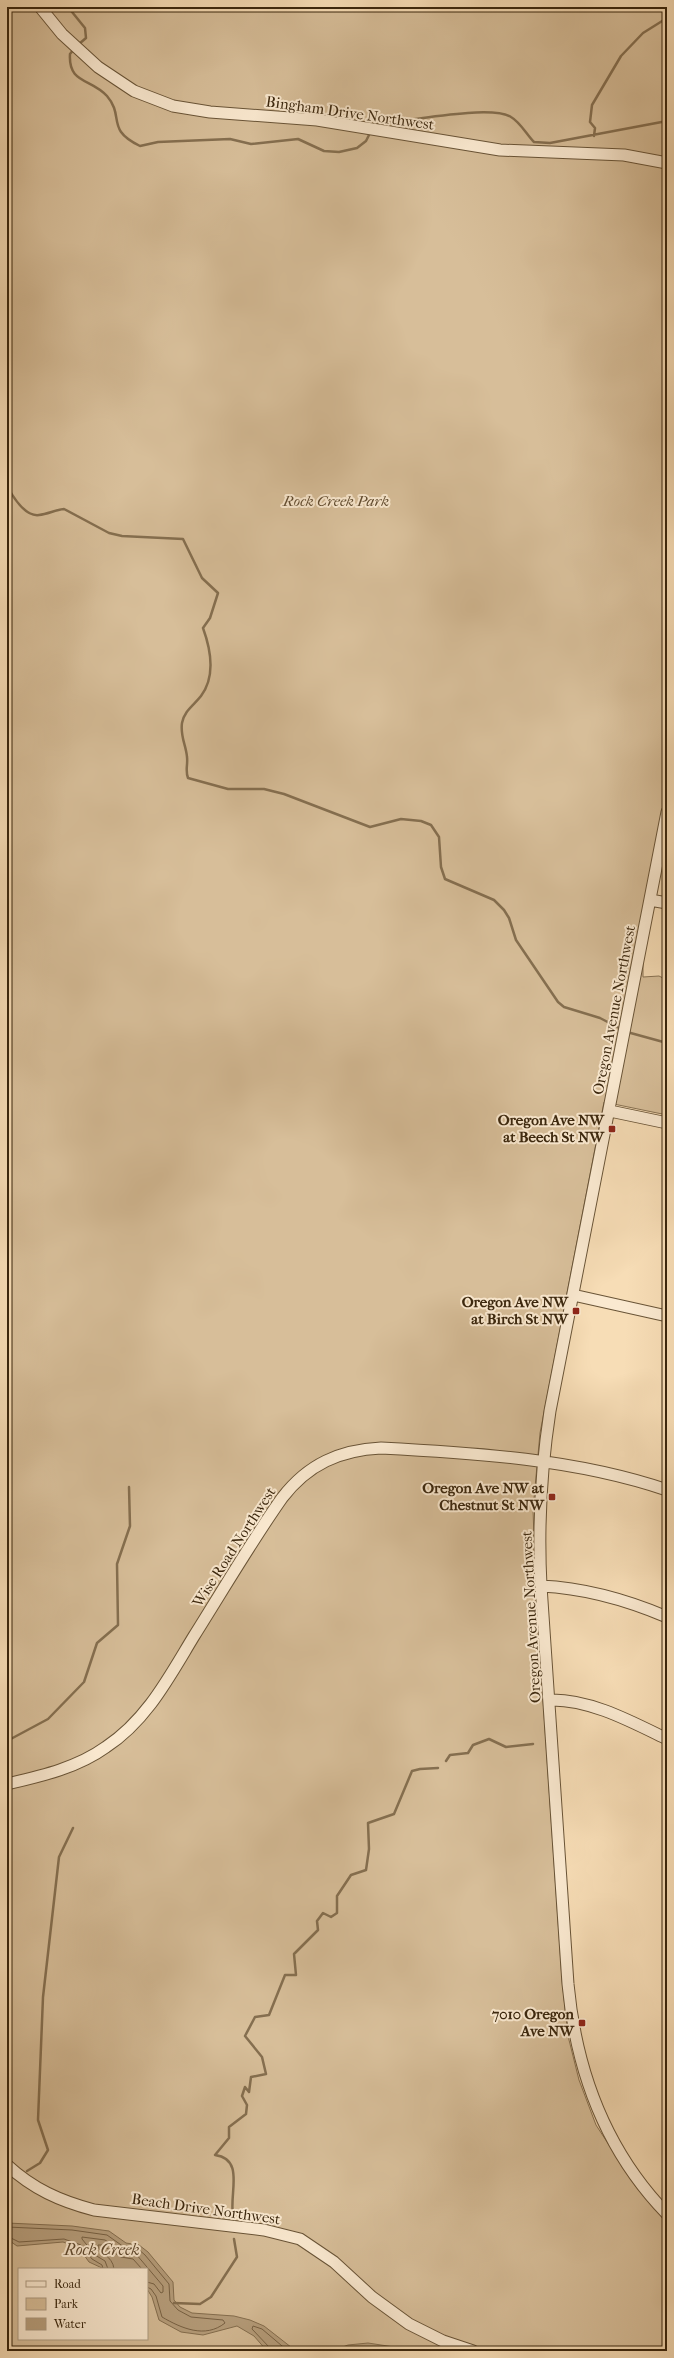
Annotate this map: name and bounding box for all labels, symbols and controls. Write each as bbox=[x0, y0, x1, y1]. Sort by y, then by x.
street label: Bingham Drive Northwest bbox=[265, 92, 436, 134]
park label: Rock Creek Park bbox=[282, 492, 389, 510]
street label: Oregon Avenue Northwest bbox=[589, 923, 639, 1096]
place label: Oregon Ave NW at Beech St NW bbox=[498, 1111, 605, 1146]
marker: Oregon Ave NW at Beech St NW bbox=[607, 1124, 617, 1134]
place label: Oregon Ave NW at Birch St NW bbox=[462, 1293, 569, 1328]
marker: Oregon Ave NW at Birch St NW bbox=[571, 1306, 581, 1316]
place label: Oregon Ave NW at Chestnut St NW bbox=[422, 1479, 545, 1514]
street label: Wise Road Northwest bbox=[188, 1483, 280, 1611]
marker: Oregon Ave NW at Chestnut St NW bbox=[547, 1492, 557, 1502]
street label: Oregon Avenue Northwest bbox=[517, 1530, 544, 1704]
place label: 7010 Oregon Ave NW bbox=[491, 2005, 575, 2040]
marker: 7010 Oregon Ave NW bbox=[577, 2018, 587, 2028]
street label: Beach Drive Northwest bbox=[131, 2190, 282, 2228]
water label: Rock Creek bbox=[63, 2240, 140, 2259]
legend bbox=[18, 2268, 148, 2340]
text: Road bbox=[54, 2277, 81, 2291]
text: Park bbox=[54, 2297, 79, 2311]
text: Water bbox=[53, 2317, 87, 2331]

